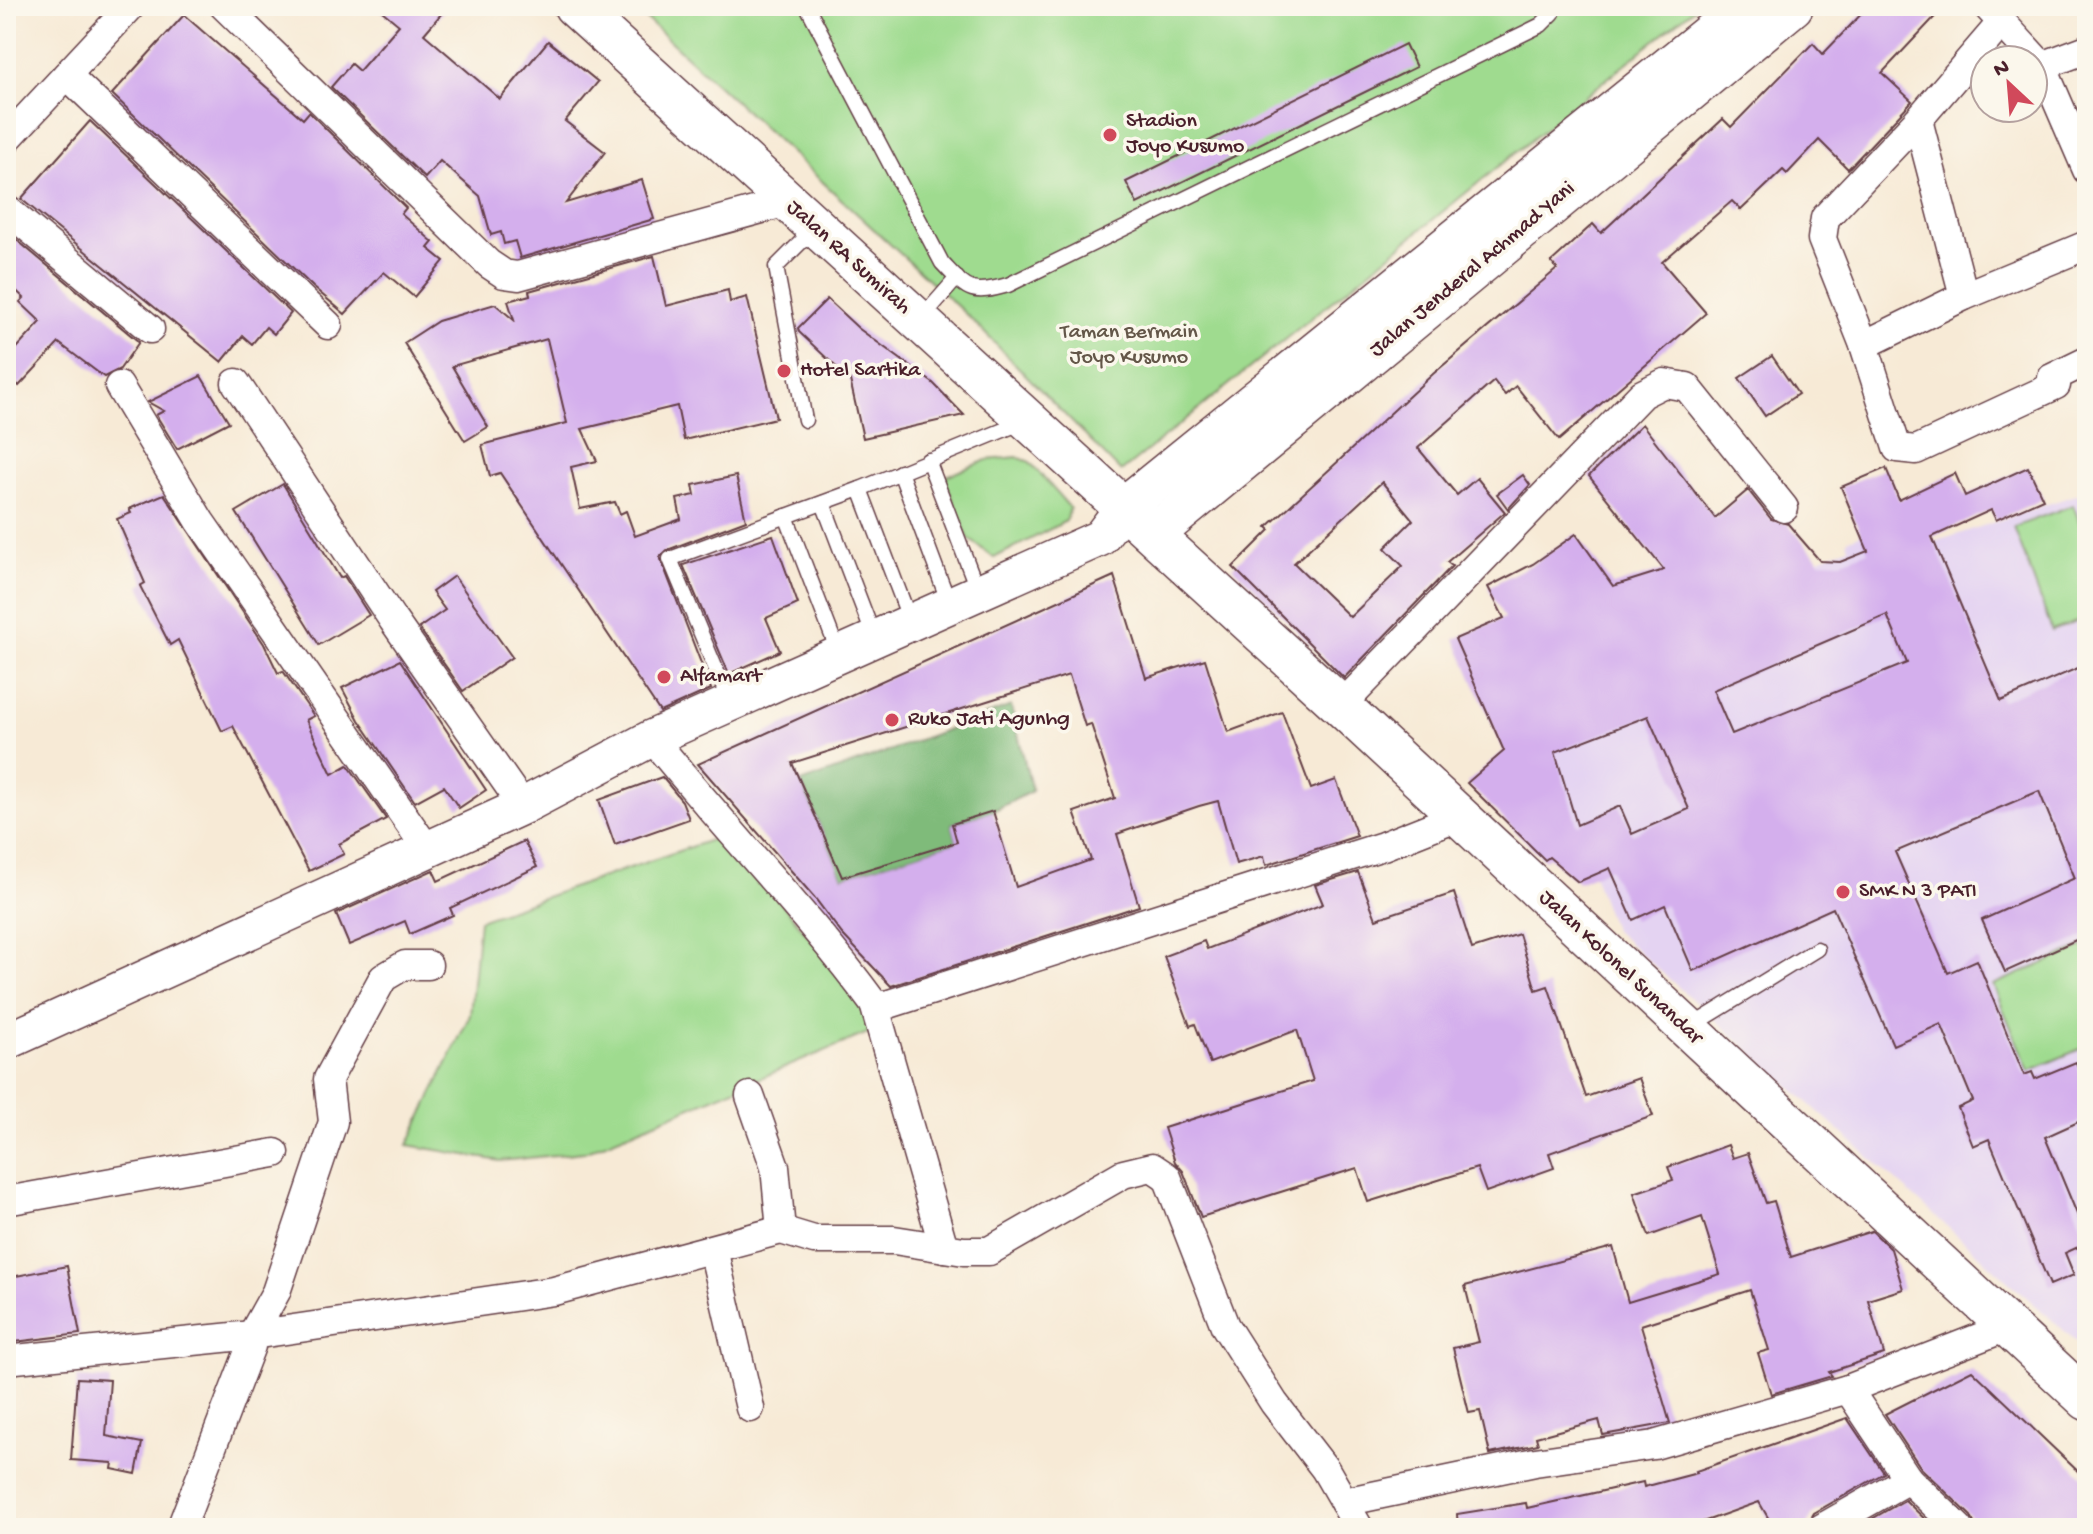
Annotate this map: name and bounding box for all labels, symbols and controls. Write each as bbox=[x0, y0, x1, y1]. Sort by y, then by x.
north arrow bbox=[1969, 44, 2049, 124]
text: N bbox=[1990, 55, 2014, 84]
place label: Stadion Joyo Kusumo bbox=[1126, 109, 1244, 160]
marker: Stadion Joyo Kusumo bbox=[1101, 126, 1119, 144]
street label: Jalan Jenderal Achmad Yani bbox=[1365, 176, 1581, 364]
street label: Jalan RA Sumirah bbox=[780, 195, 916, 321]
park label: Taman Bermain Joyo Kusumo bbox=[1058, 320, 1198, 371]
place label: Hotel Sartika bbox=[800, 358, 921, 384]
marker: Hotel Sartika bbox=[775, 362, 793, 380]
place label: Alfamart bbox=[680, 664, 763, 690]
marker: Alfamart bbox=[655, 668, 673, 686]
place label: Ruko Jati Agunhg bbox=[908, 707, 1070, 733]
marker: Ruko Jati Agunhg bbox=[883, 711, 901, 729]
place label: SMK N 3 PATI bbox=[1859, 879, 1977, 905]
marker: SMK N 3 PATI bbox=[1834, 883, 1852, 901]
street label: Jalan Kolonel Sunandar bbox=[1533, 885, 1709, 1052]

